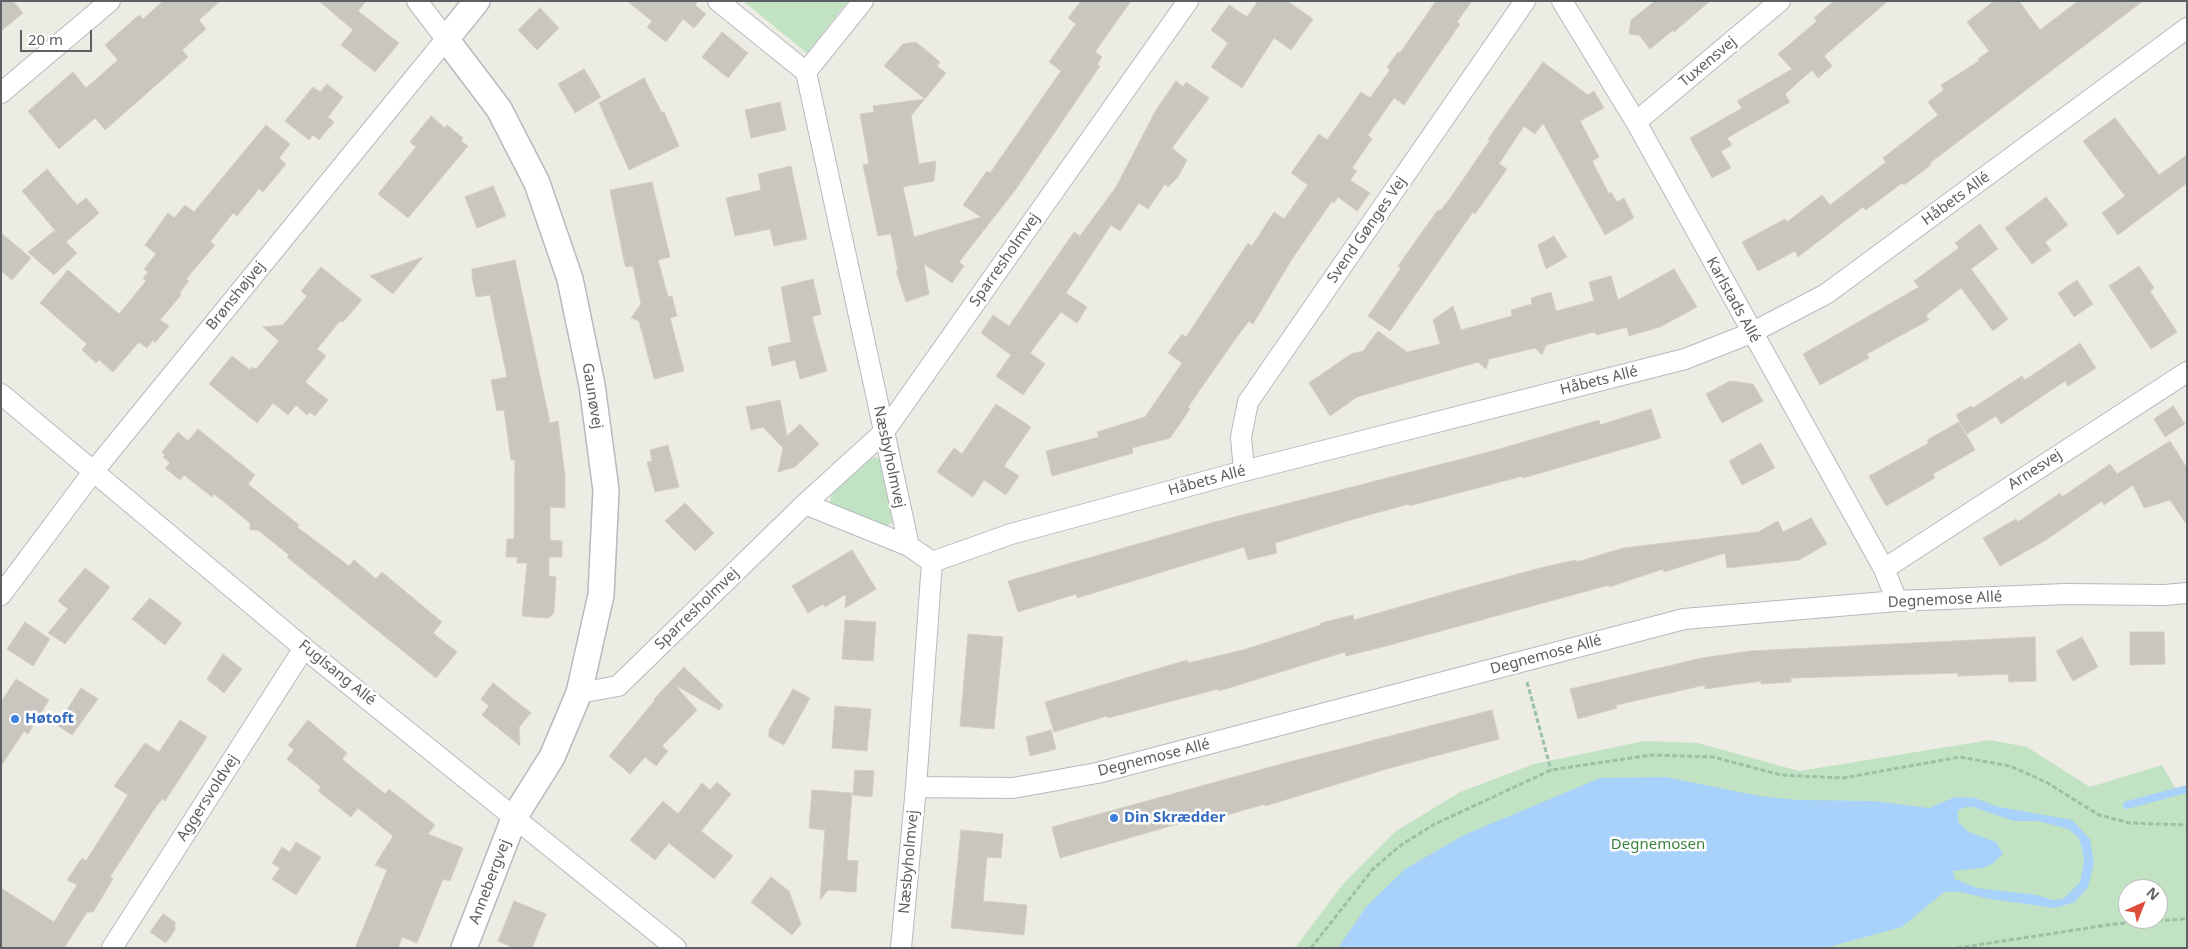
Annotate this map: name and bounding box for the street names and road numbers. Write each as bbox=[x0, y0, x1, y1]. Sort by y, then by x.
street label: Tuxensvej bbox=[1676, 33, 1740, 91]
street label: Håbets Allé bbox=[1919, 168, 1993, 230]
street label: Svend Gønges Vej bbox=[1324, 173, 1410, 287]
street label: Sparresholmvej bbox=[966, 210, 1044, 310]
street label: Karlstads Allé bbox=[1702, 254, 1764, 346]
street label: Brønshøjvej bbox=[203, 258, 269, 334]
street label: Gaunøvej bbox=[578, 362, 606, 430]
street label: Håbets Allé bbox=[1558, 363, 1640, 399]
street label: Næsbyholmvej bbox=[869, 404, 909, 510]
street label: Arnesvej bbox=[2005, 446, 2065, 494]
street label: Håbets Allé bbox=[1166, 462, 1248, 500]
street label: Sparresholmvej bbox=[651, 564, 743, 654]
street label: Degnemose Allé bbox=[1887, 588, 2003, 612]
street label: Degnemose Allé bbox=[1488, 631, 1604, 679]
street label: Fuglsang Allé bbox=[295, 636, 379, 710]
street label: Degnemose Allé bbox=[1096, 735, 1212, 781]
street label: Aggersvoldvej bbox=[173, 751, 243, 845]
street label: Næsbyholmvej bbox=[895, 809, 923, 915]
street label: Annebergvej bbox=[466, 837, 514, 927]

